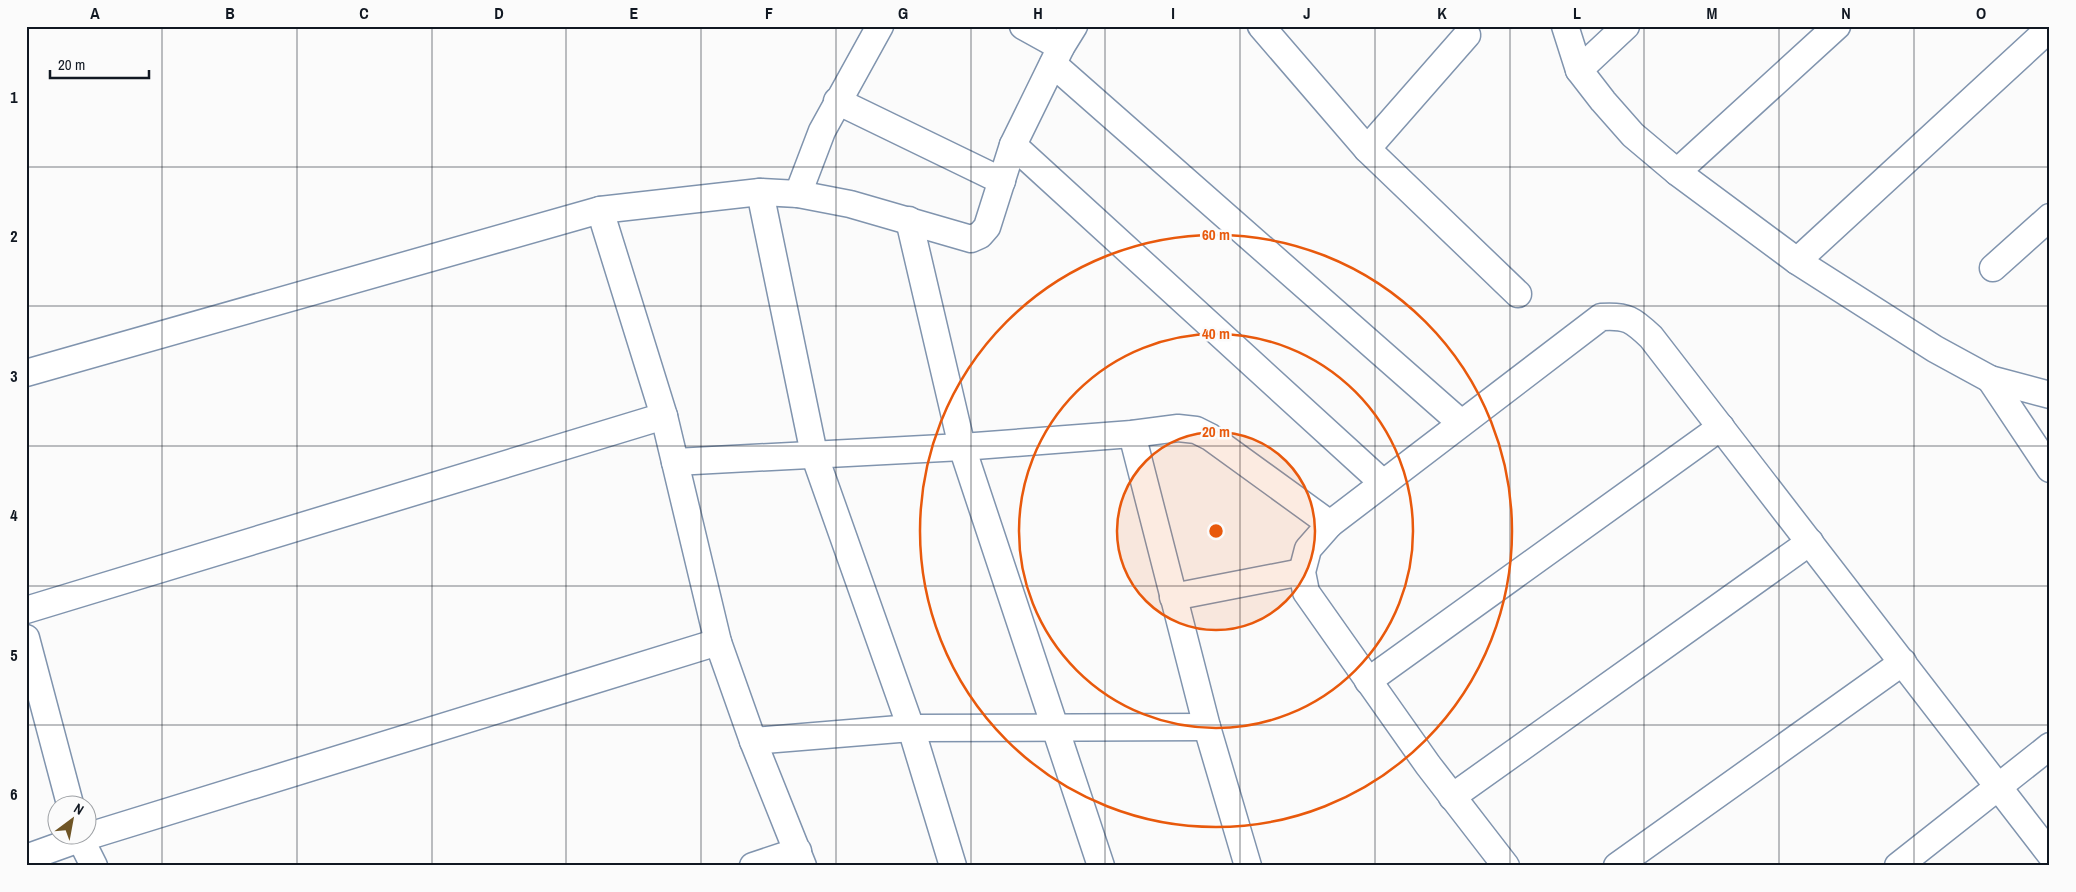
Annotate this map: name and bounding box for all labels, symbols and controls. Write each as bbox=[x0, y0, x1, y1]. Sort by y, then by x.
text: A bbox=[90, 2, 100, 24]
text: B bbox=[225, 2, 235, 24]
text: C bbox=[359, 2, 369, 24]
text: D bbox=[494, 2, 504, 24]
text: E bbox=[630, 2, 639, 24]
text: F bbox=[765, 2, 773, 24]
text: G bbox=[898, 2, 908, 24]
text: H bbox=[1033, 2, 1043, 24]
text: I bbox=[1171, 2, 1175, 24]
text: J bbox=[1303, 2, 1311, 24]
text: K bbox=[1437, 2, 1447, 24]
text: L bbox=[1573, 2, 1581, 24]
text: M bbox=[1707, 2, 1718, 24]
text: N bbox=[1841, 2, 1851, 24]
text: O bbox=[1976, 2, 1986, 24]
scale bar bbox=[50, 48, 149, 80]
text: 20 m bbox=[58, 54, 85, 75]
text: 1 bbox=[10, 86, 18, 108]
text: 60 m bbox=[1202, 224, 1230, 245]
text: 2 bbox=[10, 225, 18, 247]
text: 40 m bbox=[1202, 323, 1230, 344]
text: 3 bbox=[10, 365, 18, 387]
text: 20 m bbox=[1202, 421, 1230, 442]
text: 4 bbox=[10, 504, 18, 526]
centre of rings bbox=[1207, 522, 1225, 540]
text: 5 bbox=[10, 644, 18, 666]
text: 6 bbox=[10, 783, 18, 805]
north arrow bbox=[48, 794, 98, 844]
text: N bbox=[71, 799, 87, 819]

